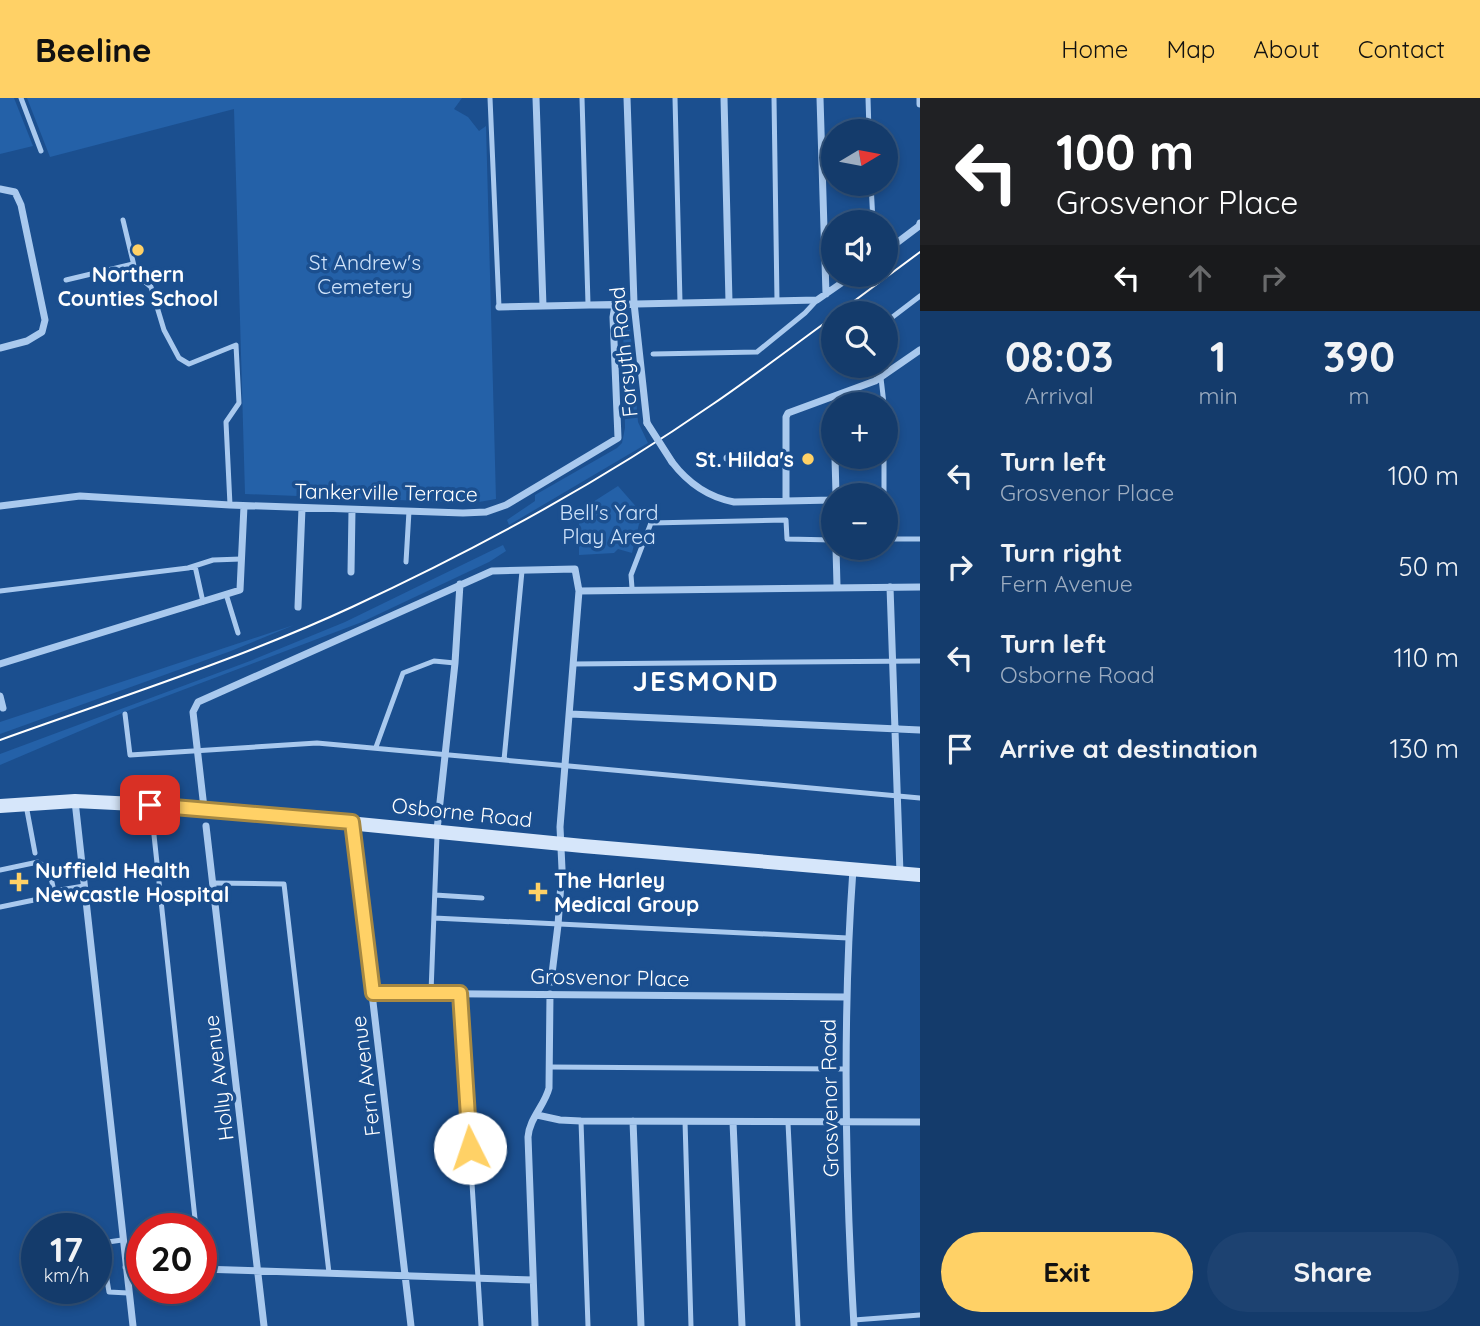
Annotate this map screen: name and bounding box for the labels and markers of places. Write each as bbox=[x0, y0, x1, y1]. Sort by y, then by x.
marker: Northern Counties School bbox=[130, 242, 146, 258]
place label: Northern Counties School bbox=[58, 261, 218, 311]
place label: St. Hilda's bbox=[695, 446, 794, 472]
marker: St. Hilda's bbox=[800, 451, 816, 467]
pin bbox=[120, 775, 180, 835]
place label: Nuffield Health Newcastle Hospital bbox=[35, 857, 229, 907]
place label: The Harley Medical Group bbox=[554, 867, 699, 917]
marker: Nuffield Health Newcastle Hospital bbox=[9, 872, 29, 892]
marker: The Harley Medical Group bbox=[528, 882, 548, 902]

